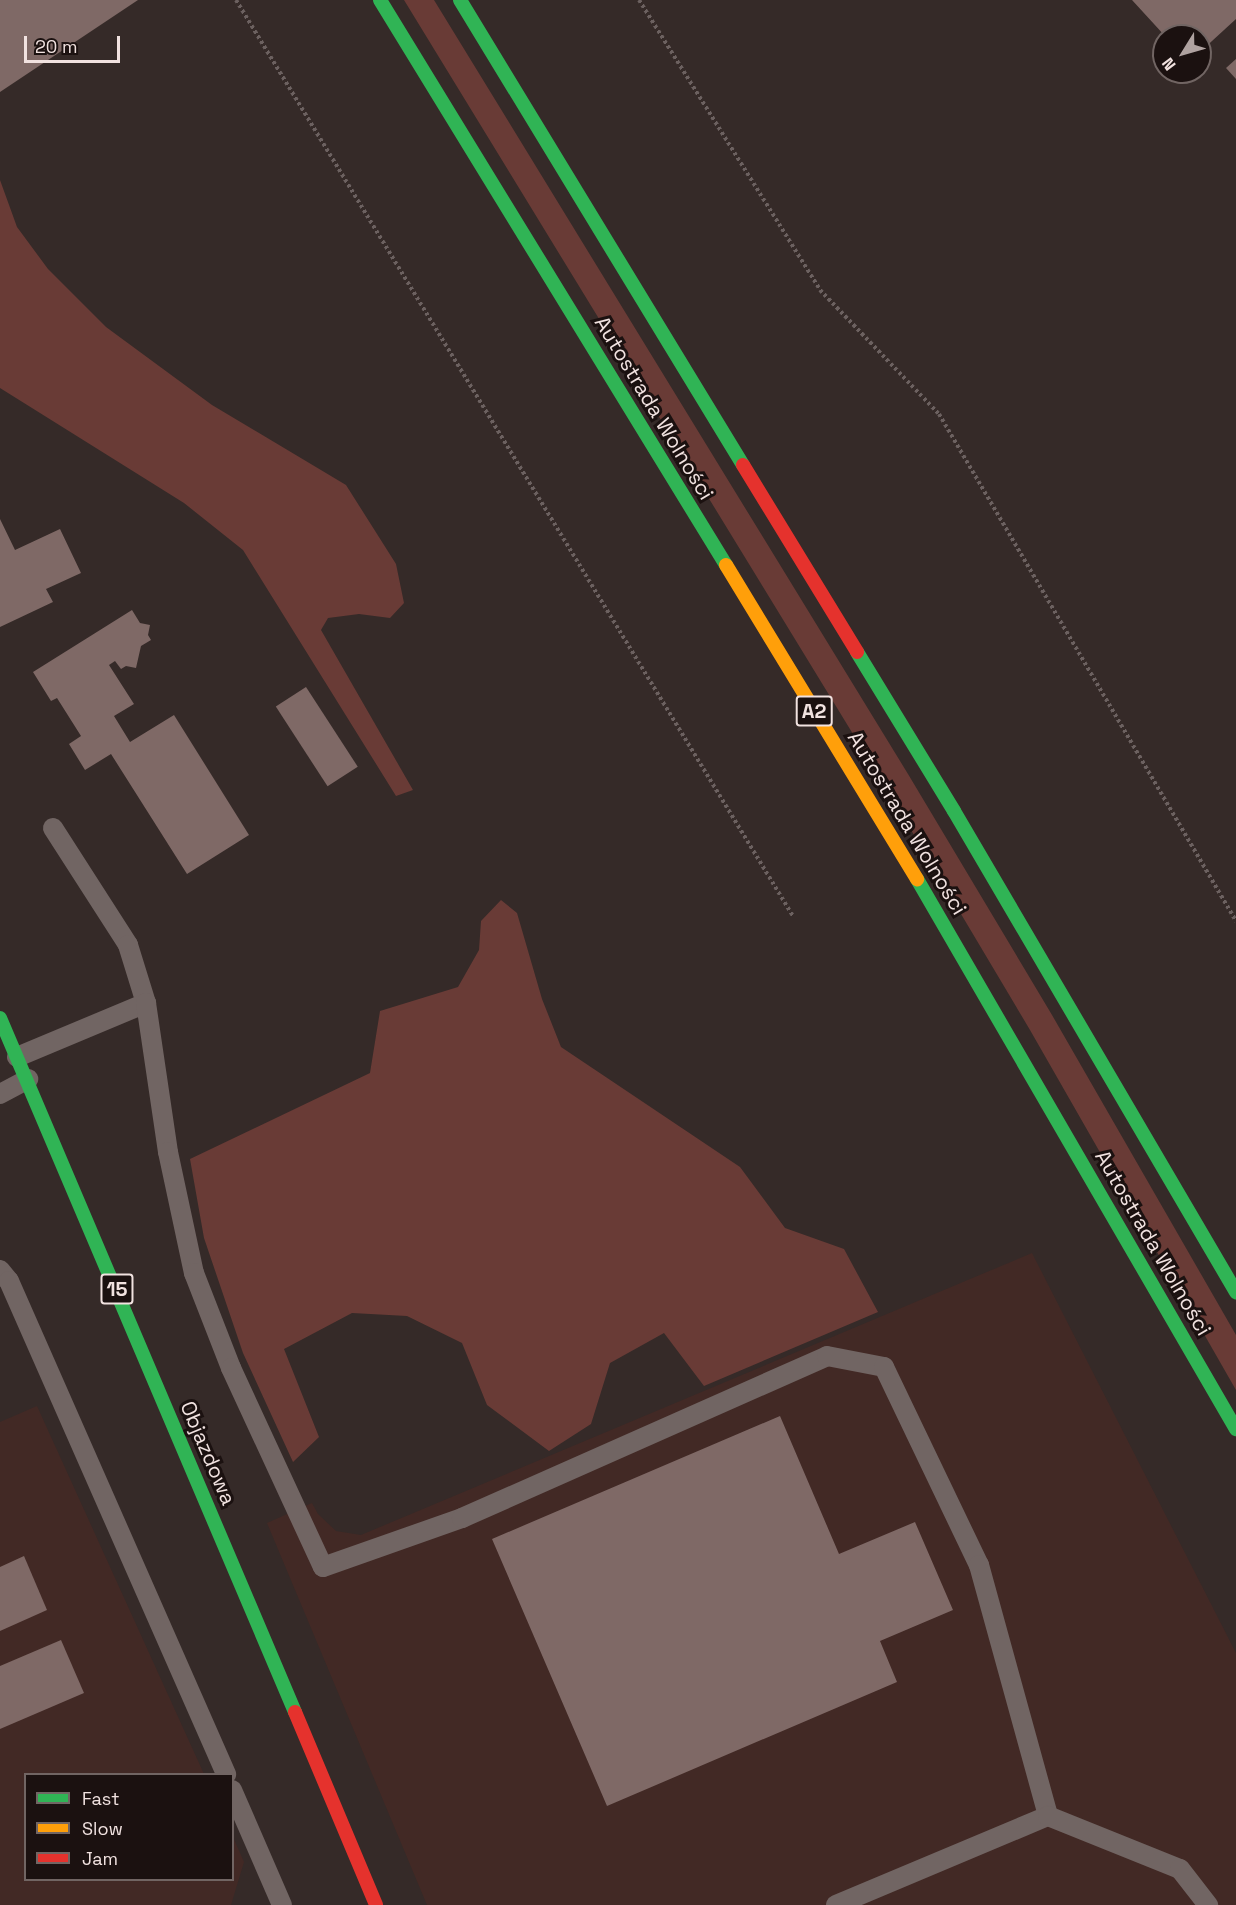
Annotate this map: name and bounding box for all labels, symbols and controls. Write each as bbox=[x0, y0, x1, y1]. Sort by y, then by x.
scale bar bbox=[27, 24, 123, 62]
north arrow bbox=[1152, 24, 1212, 84]
text: 20 m bbox=[35, 35, 78, 58]
text: N bbox=[1157, 53, 1180, 75]
street label: Autostrada Wolności bbox=[589, 312, 719, 504]
road number: A2 bbox=[794, 694, 834, 728]
street label: Autostrada Wolności bbox=[842, 727, 972, 919]
street label: Autostrada Wolności bbox=[1090, 1146, 1216, 1340]
road number: 15 bbox=[99, 1272, 135, 1306]
street label: Objazdowa bbox=[175, 1397, 241, 1509]
legend bbox=[24, 1773, 234, 1881]
text: Fast bbox=[82, 1787, 119, 1810]
text: Slow bbox=[82, 1817, 123, 1840]
text: Jam bbox=[82, 1847, 118, 1870]

